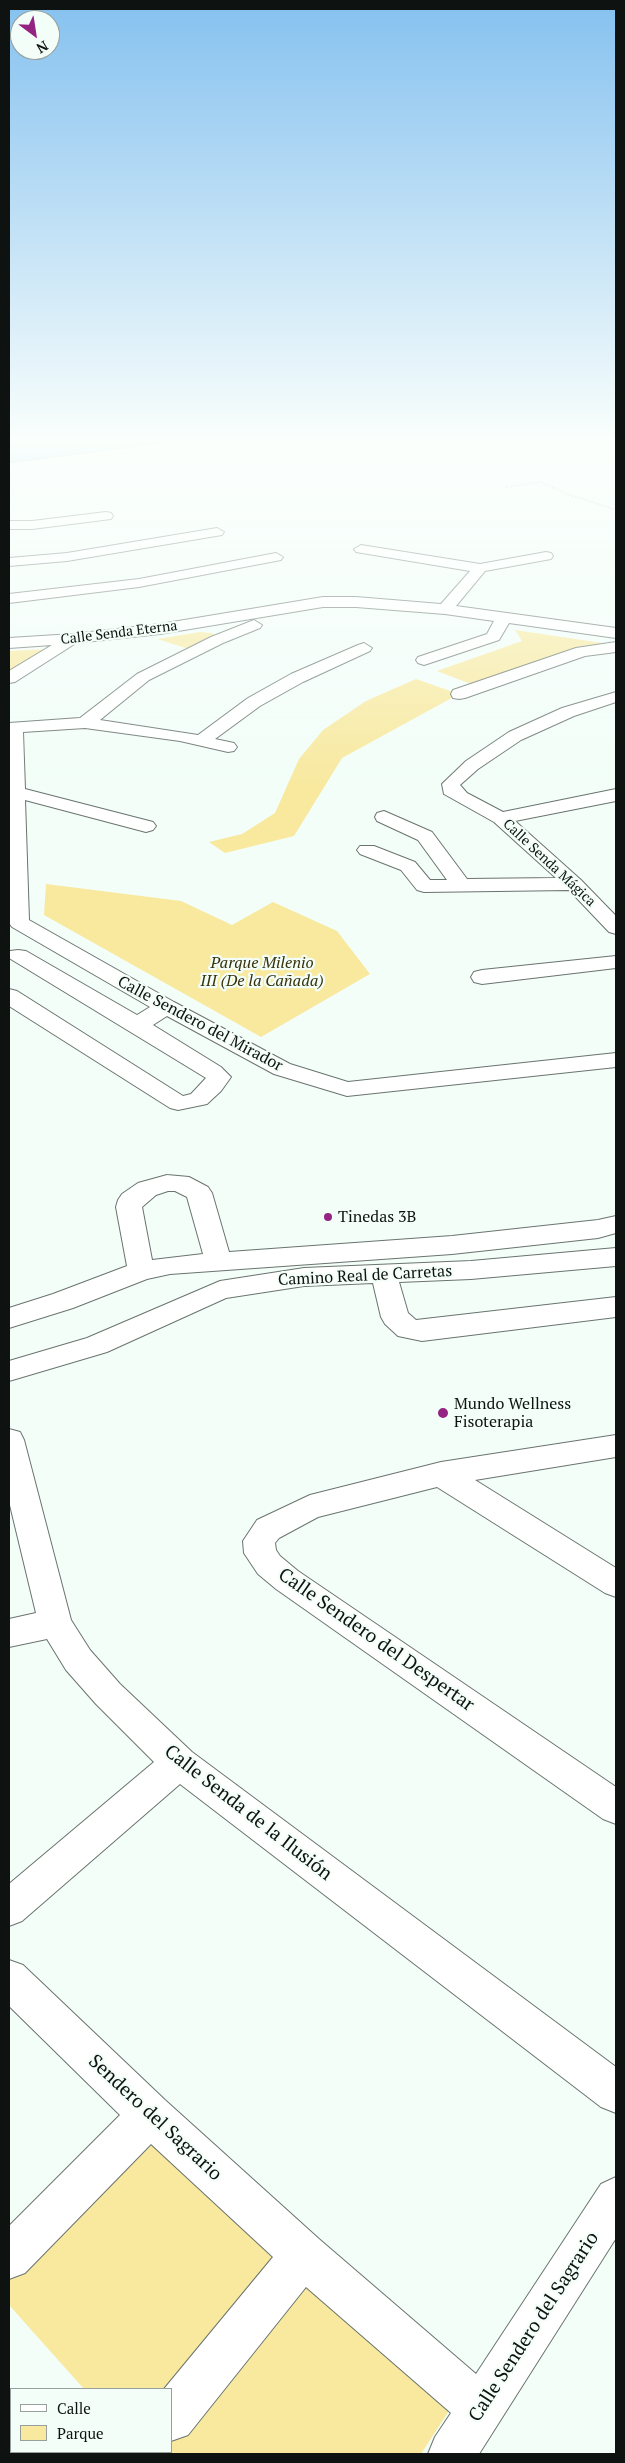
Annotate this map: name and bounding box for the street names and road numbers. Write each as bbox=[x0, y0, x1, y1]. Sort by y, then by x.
street label: Calle Senda Eterna bbox=[60, 618, 178, 648]
street label: Calle Senda Mágica bbox=[499, 816, 599, 910]
street label: Calle Sendero del Mirador bbox=[114, 972, 286, 1076]
street label: Camino Real de Carretas bbox=[277, 1262, 453, 1290]
street label: Calle Sendero del Despertar bbox=[274, 1563, 478, 1717]
street label: Calle Senda de la Ilusión bbox=[159, 1740, 337, 1886]
street label: Sendero del Sagrario bbox=[84, 2050, 226, 2186]
street label: Calle Sendero del Sagrario bbox=[464, 2228, 604, 2426]

